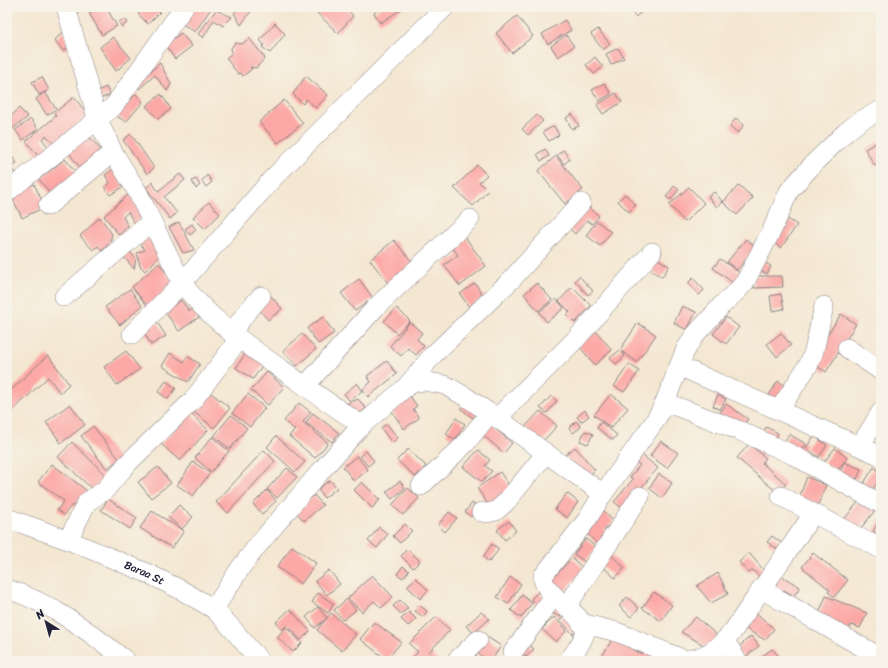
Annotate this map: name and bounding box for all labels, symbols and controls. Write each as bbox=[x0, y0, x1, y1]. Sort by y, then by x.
street label: Baraa St bbox=[121, 556, 168, 590]
north arrow bbox=[26, 602, 66, 642]
text: N bbox=[31, 604, 49, 625]

